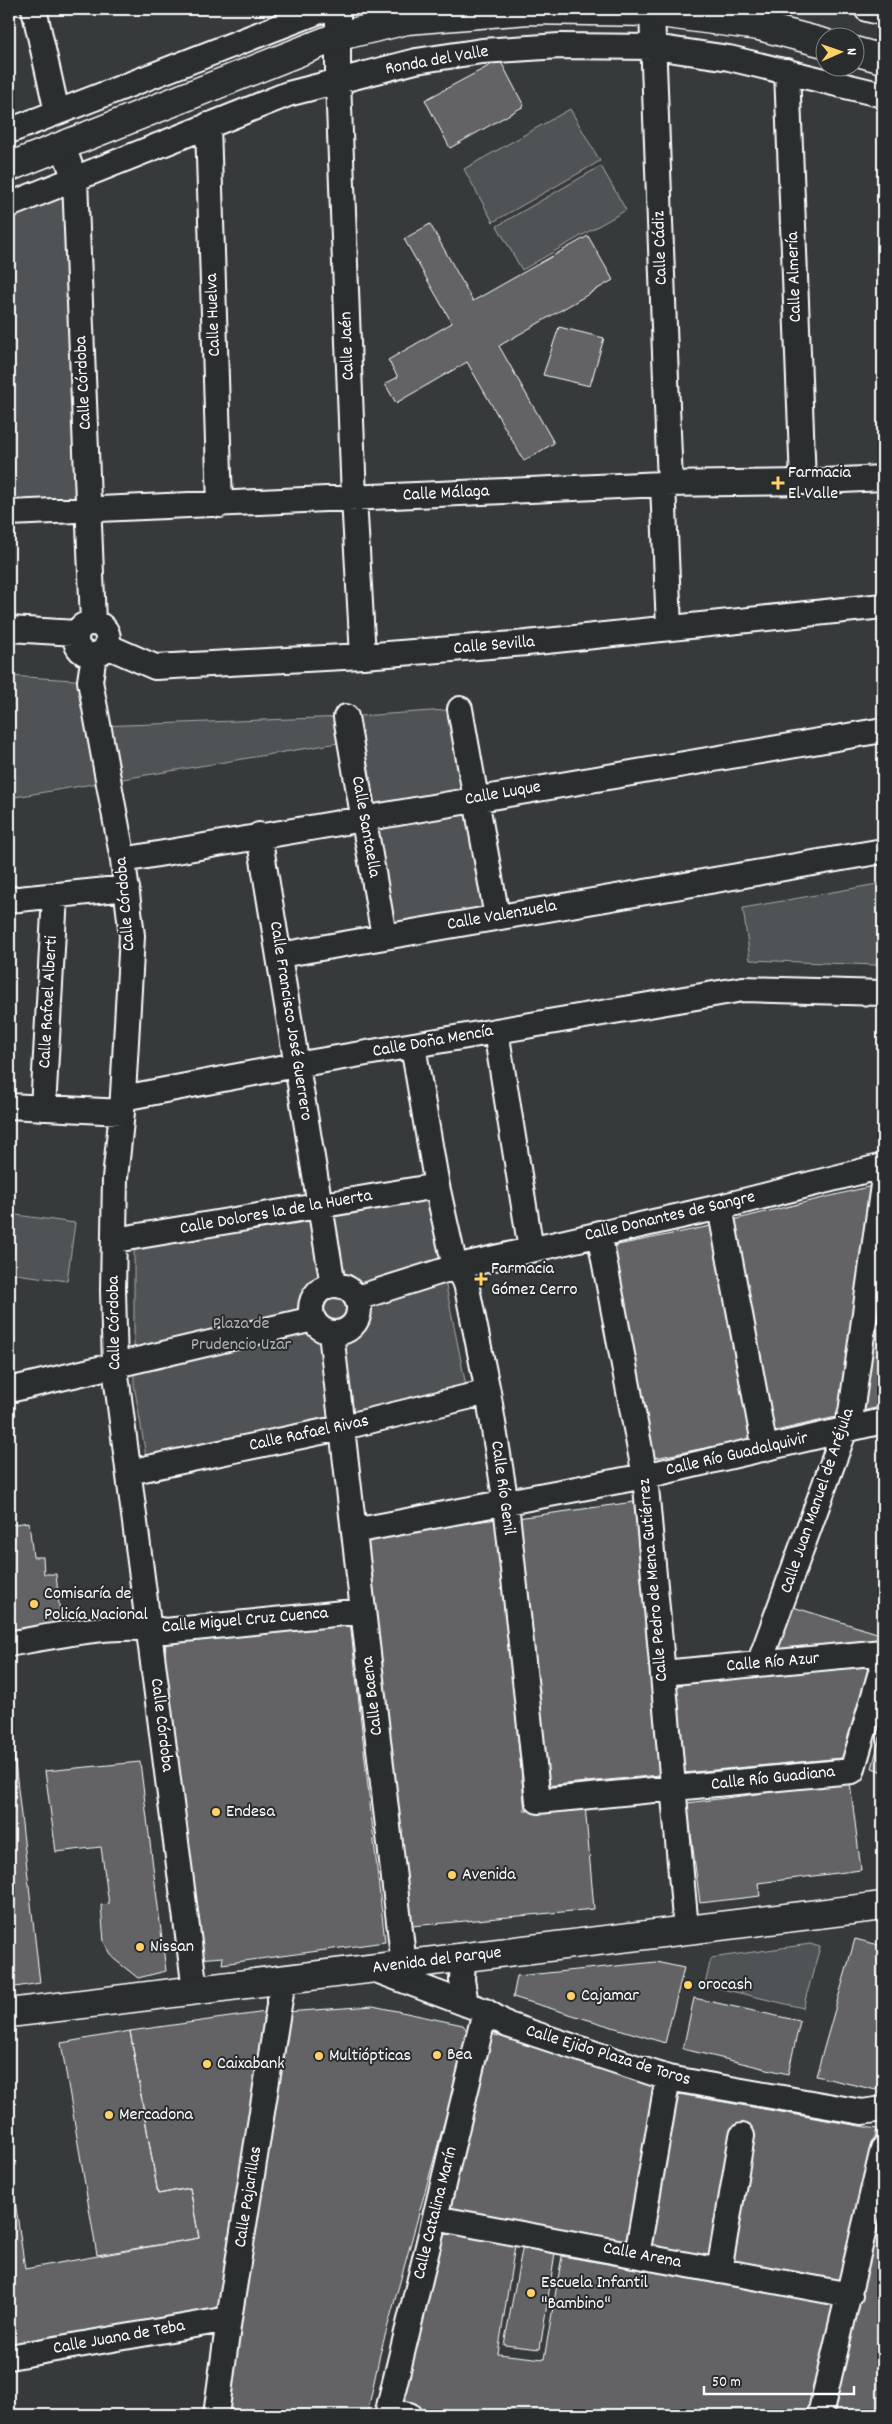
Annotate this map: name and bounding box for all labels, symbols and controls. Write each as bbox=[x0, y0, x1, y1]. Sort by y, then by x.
north arrow bbox=[814, 28, 864, 78]
street label: Ronda del Valle bbox=[383, 40, 491, 82]
text: N bbox=[841, 48, 861, 56]
street label: Calle Cádiz bbox=[647, 210, 675, 286]
street label: Calle Almería bbox=[781, 231, 809, 323]
street label: Calle Huelva bbox=[200, 273, 228, 357]
street label: Calle Jaén bbox=[334, 311, 362, 381]
street label: Calle Córdoba bbox=[69, 335, 99, 431]
place label: Farmacia El Valle bbox=[788, 461, 851, 507]
marker: Farmacia El Valle bbox=[772, 477, 784, 489]
street label: Calle Málaga bbox=[402, 479, 490, 509]
street label: Calle Sevilla bbox=[452, 630, 536, 662]
street label: Calle Santaella bbox=[344, 774, 386, 880]
street label: Calle Luque bbox=[463, 775, 543, 813]
street label: Calle Córdoba bbox=[109, 855, 143, 952]
street label: Calle Valenzuela bbox=[445, 894, 559, 938]
street label: Calle Francisco José Guerrero bbox=[262, 919, 318, 1123]
street label: Calle Rafael Alberti bbox=[33, 935, 65, 1069]
street label: Calle Doña Mencía bbox=[371, 1019, 496, 1065]
street label: Calle Dolores la de la Huerta bbox=[178, 1184, 375, 1242]
street label: Calle Donantes de Sangre bbox=[582, 1185, 758, 1249]
place label: Farmacia Gómez Cerro bbox=[491, 1257, 578, 1303]
marker: Farmacia Gómez Cerro bbox=[475, 1273, 487, 1285]
street label: Calle Córdoba bbox=[102, 1275, 128, 1370]
park label: Plaza de Prudencio Uzar bbox=[191, 1312, 292, 1358]
street label: Calle Juan Manuel de Aréjula bbox=[775, 1404, 862, 1597]
street label: Calle Rafael Rivas bbox=[247, 1409, 371, 1459]
street label: Calle Río Guadalquivir bbox=[663, 1426, 811, 1484]
street label: Calle Río Genil bbox=[483, 1439, 521, 1538]
street label: Calle Pedro de Mena Gutiérrez bbox=[633, 1477, 675, 1683]
place label: Comisaría de Policía Nacional bbox=[44, 1582, 149, 1628]
marker: Comisaría de Policía Nacional bbox=[28, 1598, 40, 1610]
street label: Calle Miguel Cruz Cuenca bbox=[161, 1601, 330, 1641]
street label: Calle Río Azur bbox=[725, 1646, 821, 1680]
street label: Calle Baena bbox=[356, 1654, 390, 1737]
street label: Calle Córdoba bbox=[143, 1677, 179, 1774]
street label: Calle Río Guadiana bbox=[710, 1760, 837, 1798]
place label: Endesa bbox=[226, 1800, 275, 1825]
marker: Endesa bbox=[210, 1806, 222, 1818]
place label: Avenida bbox=[462, 1863, 516, 1888]
marker: Avenida bbox=[446, 1869, 458, 1881]
place label: Nissan bbox=[150, 1935, 194, 1960]
marker: Nissan bbox=[134, 1941, 146, 1953]
street label: Avenida del Parque bbox=[371, 1941, 503, 1981]
place label: orocash bbox=[698, 1973, 752, 1998]
marker: orocash bbox=[682, 1979, 694, 1991]
place label: Cajamar bbox=[581, 1984, 639, 2009]
marker: Cajamar bbox=[565, 1990, 577, 2002]
street label: Calle Ejido Plaza de Toros bbox=[522, 2019, 694, 2093]
place label: Bea bbox=[447, 2043, 472, 2068]
place label: Multiópticas bbox=[329, 2044, 411, 2069]
marker: Bea bbox=[431, 2049, 443, 2061]
marker: Multiópticas bbox=[313, 2050, 325, 2062]
place label: Caixabank bbox=[217, 2052, 285, 2077]
marker: Caixabank bbox=[201, 2058, 213, 2070]
place label: Mercadona bbox=[119, 2103, 194, 2128]
marker: Mercadona bbox=[103, 2109, 115, 2121]
street label: Calle Catalina Marín bbox=[407, 2144, 465, 2282]
street label: Calle Pajarillas bbox=[229, 2145, 269, 2249]
street label: Calle Arena bbox=[601, 2236, 684, 2276]
place label: Escuela Infantil "Bambino" bbox=[541, 2271, 648, 2317]
marker: Escuela Infantil "Bambino" bbox=[525, 2287, 537, 2299]
street label: Calle Juana de Teba bbox=[51, 2314, 187, 2362]
scale bar bbox=[704, 2364, 854, 2396]
text: 50 m bbox=[712, 2372, 741, 2394]

